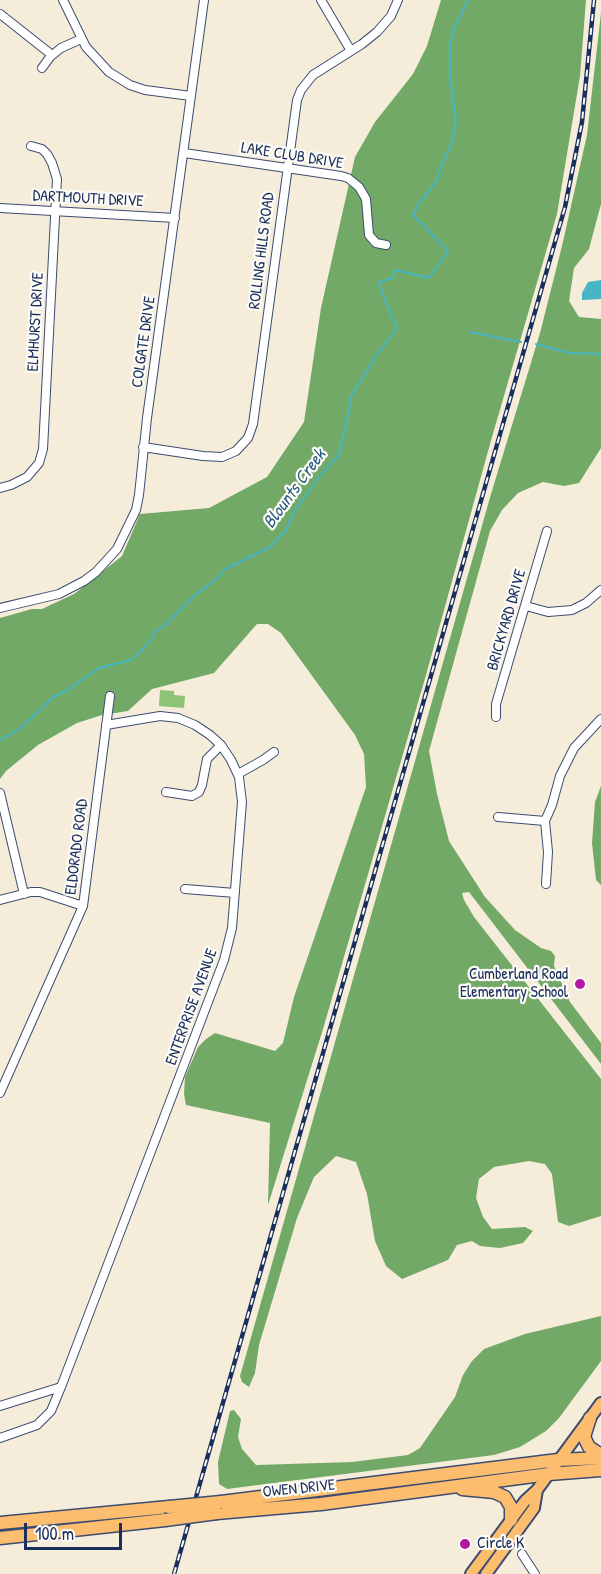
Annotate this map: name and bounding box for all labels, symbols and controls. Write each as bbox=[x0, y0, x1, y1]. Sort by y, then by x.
street label: LAKE CLUB DRIVE bbox=[240, 138, 344, 174]
street label: DARTMOUTH DRIVE bbox=[32, 187, 144, 211]
street label: ROLLING HILLS ROAD bbox=[245, 192, 279, 310]
street label: ELMHURST DRIVE bbox=[24, 272, 48, 372]
street label: COLGATE DRIVE bbox=[128, 295, 160, 389]
water label: Blounts Creek bbox=[259, 445, 331, 533]
street label: BRICKYARD DRIVE bbox=[483, 567, 531, 673]
street label: ELDORADO ROAD bbox=[62, 798, 92, 896]
street label: ENTERPRISE AVENUE bbox=[162, 946, 222, 1068]
place label: Cumberland Road Elementary School bbox=[460, 965, 568, 1003]
marker: Cumberland Road Elementary School bbox=[573, 977, 587, 991]
street label: OWEN DRIVE bbox=[262, 1476, 336, 1502]
scale bar bbox=[27, 1511, 124, 1549]
text: 100 m bbox=[35, 1521, 74, 1546]
place label: Circle K bbox=[477, 1534, 524, 1554]
marker: Circle K bbox=[458, 1537, 472, 1551]

